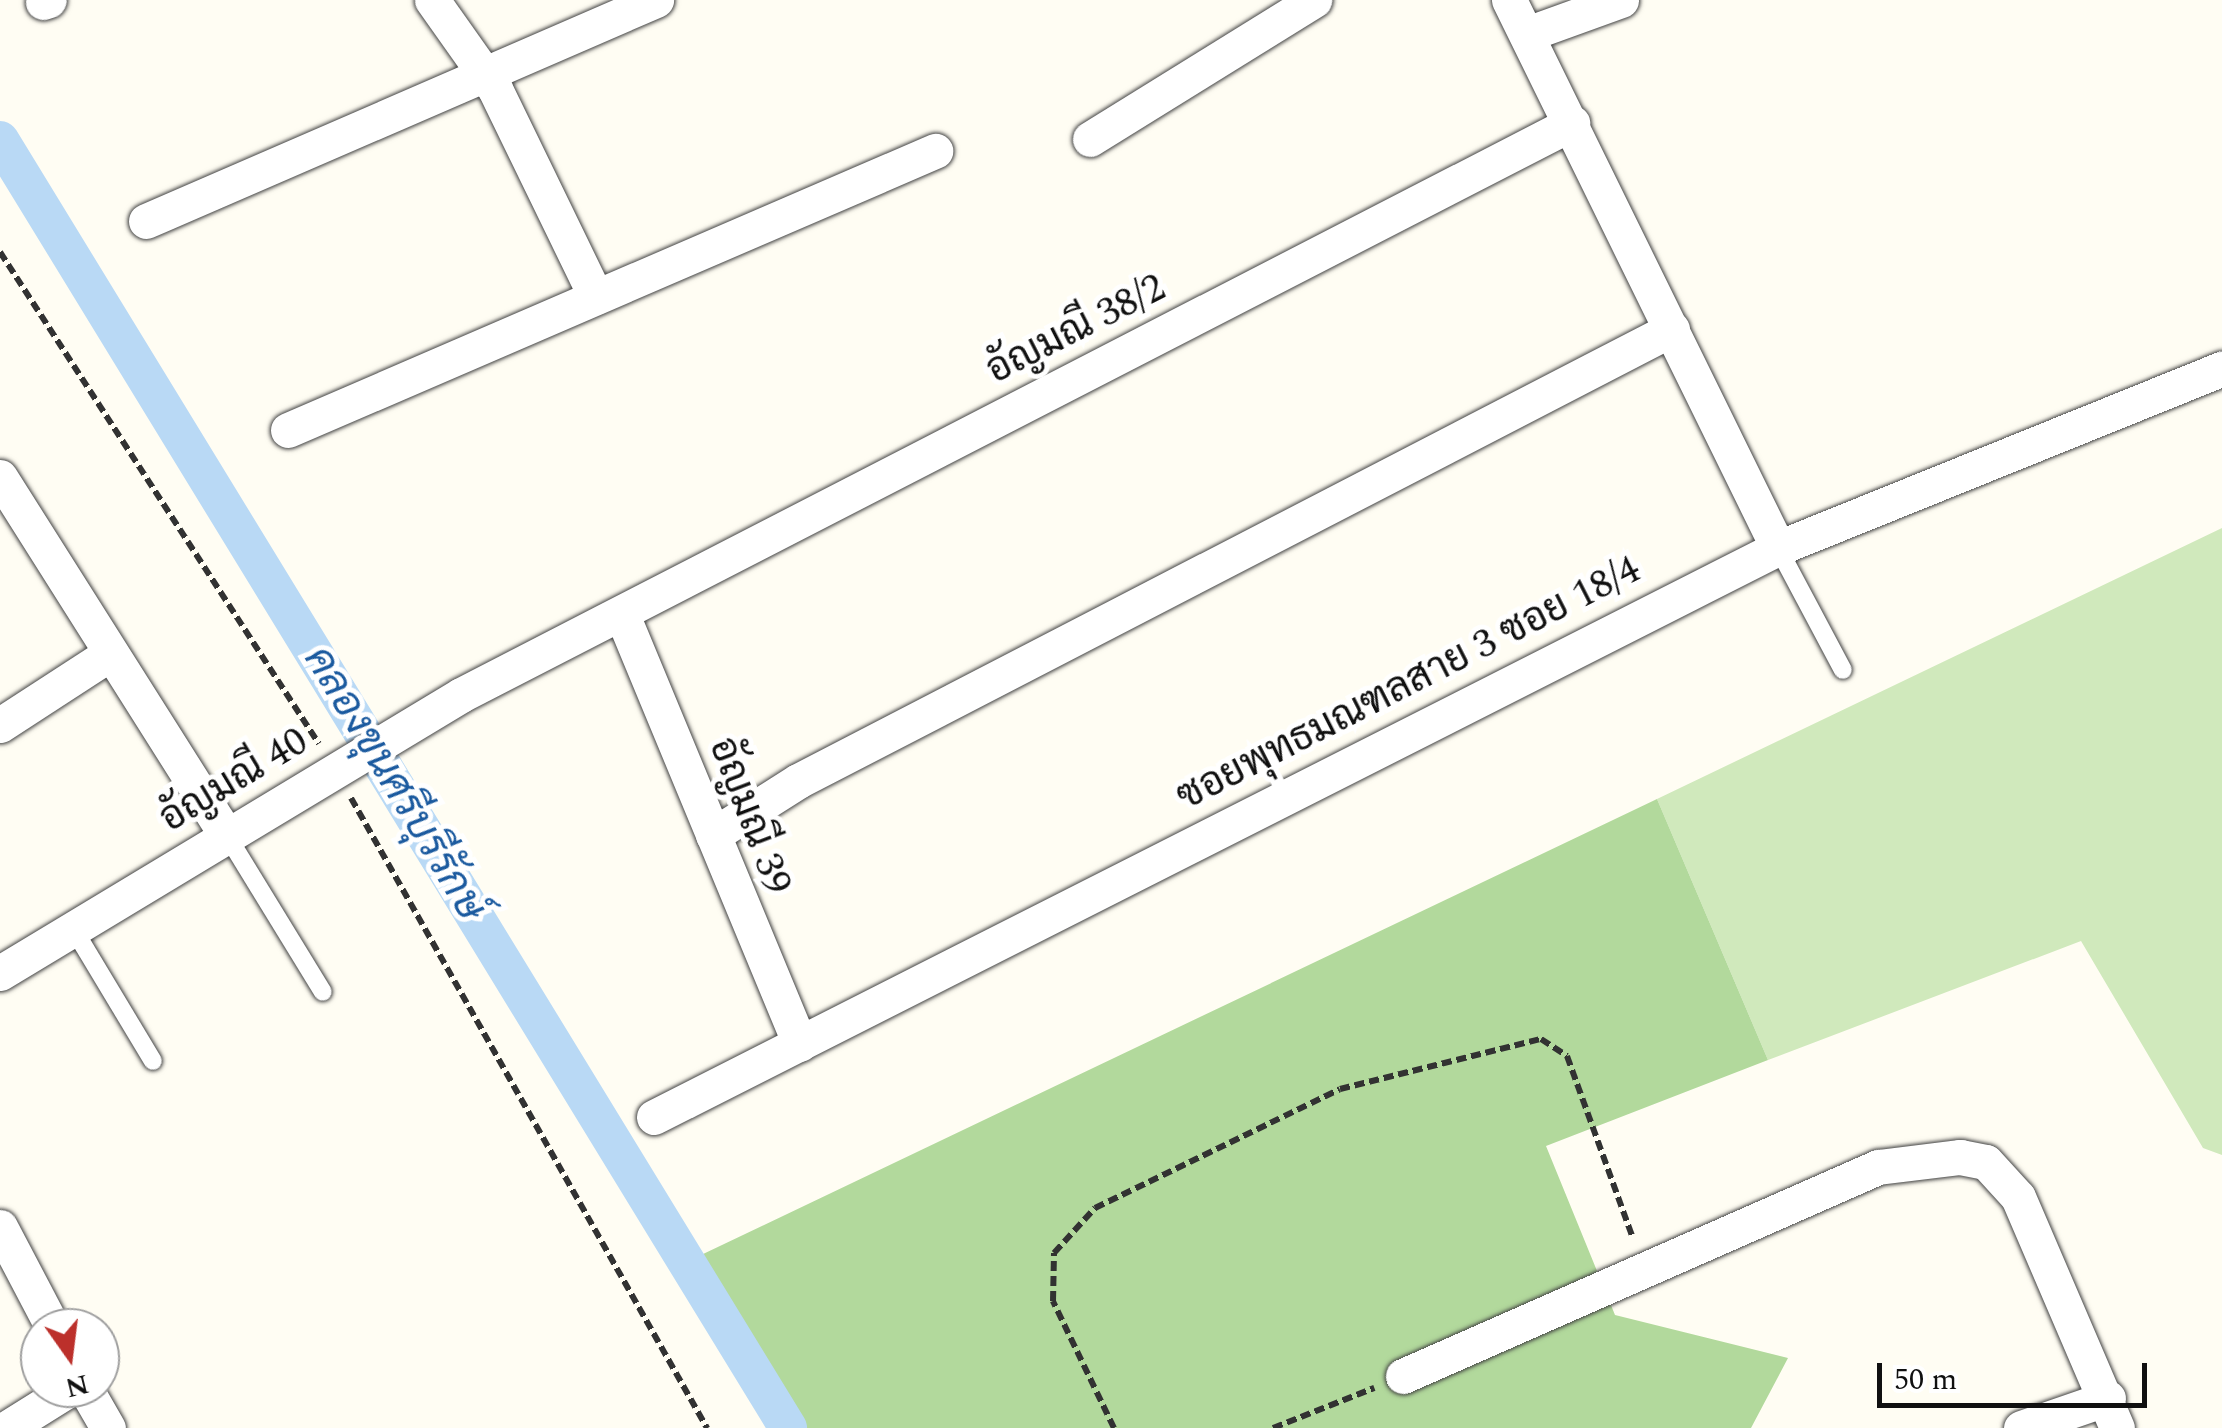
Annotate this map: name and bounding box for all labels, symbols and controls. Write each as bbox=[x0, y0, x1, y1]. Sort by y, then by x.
street label: อัญมณี 38/2 bbox=[978, 264, 1174, 396]
street label: ซอยพุทธมณฑลสาย 3 ซอย 18/4 bbox=[1169, 546, 1649, 822]
water label: คลองขุนศรีบุรีรักษ์ bbox=[292, 638, 496, 930]
street label: อัญมณี 40 bbox=[151, 718, 317, 844]
street label: อัญมณี 39 bbox=[697, 731, 801, 901]
north arrow bbox=[20, 1308, 120, 1408]
scale bar bbox=[1882, 1343, 2152, 1405]
text: 50 m bbox=[1894, 1357, 1957, 1403]
text: N bbox=[61, 1362, 93, 1409]

